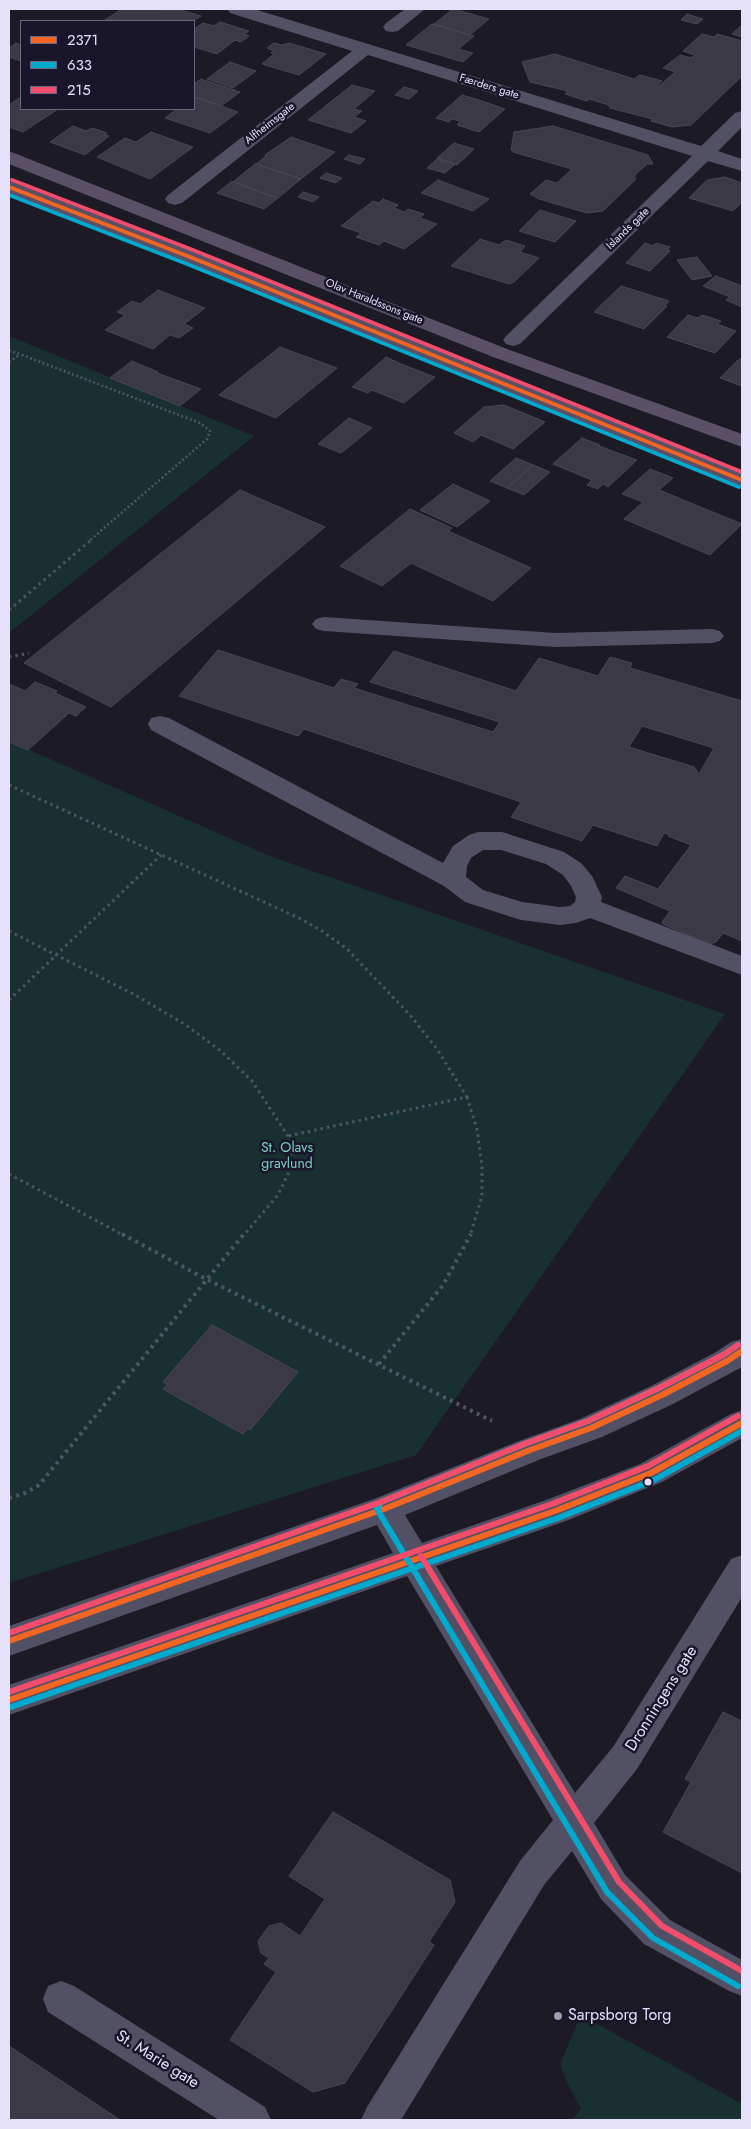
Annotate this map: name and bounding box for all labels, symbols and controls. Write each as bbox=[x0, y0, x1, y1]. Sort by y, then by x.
legend bbox=[20, 20, 195, 110]
text: 2371 bbox=[67, 29, 98, 51]
text: 633 bbox=[67, 54, 92, 76]
street label: Færders gate bbox=[458, 72, 520, 102]
text: 215 bbox=[67, 79, 91, 101]
street label: Alfheimsgate bbox=[242, 100, 298, 148]
street label: Islands gate bbox=[604, 205, 652, 253]
street label: Olav Haraldssons gate bbox=[323, 276, 425, 328]
park label: St. Olavs gravlund bbox=[261, 1141, 313, 1174]
unlabelled marker bbox=[643, 1477, 653, 1487]
street label: Dronningens gate bbox=[622, 1643, 702, 1755]
place label: Sarpsborg Torg bbox=[568, 2006, 671, 2026]
marker: Sarpsborg Torg bbox=[552, 2010, 564, 2022]
street label: St. Marie gate bbox=[112, 2027, 202, 2093]

